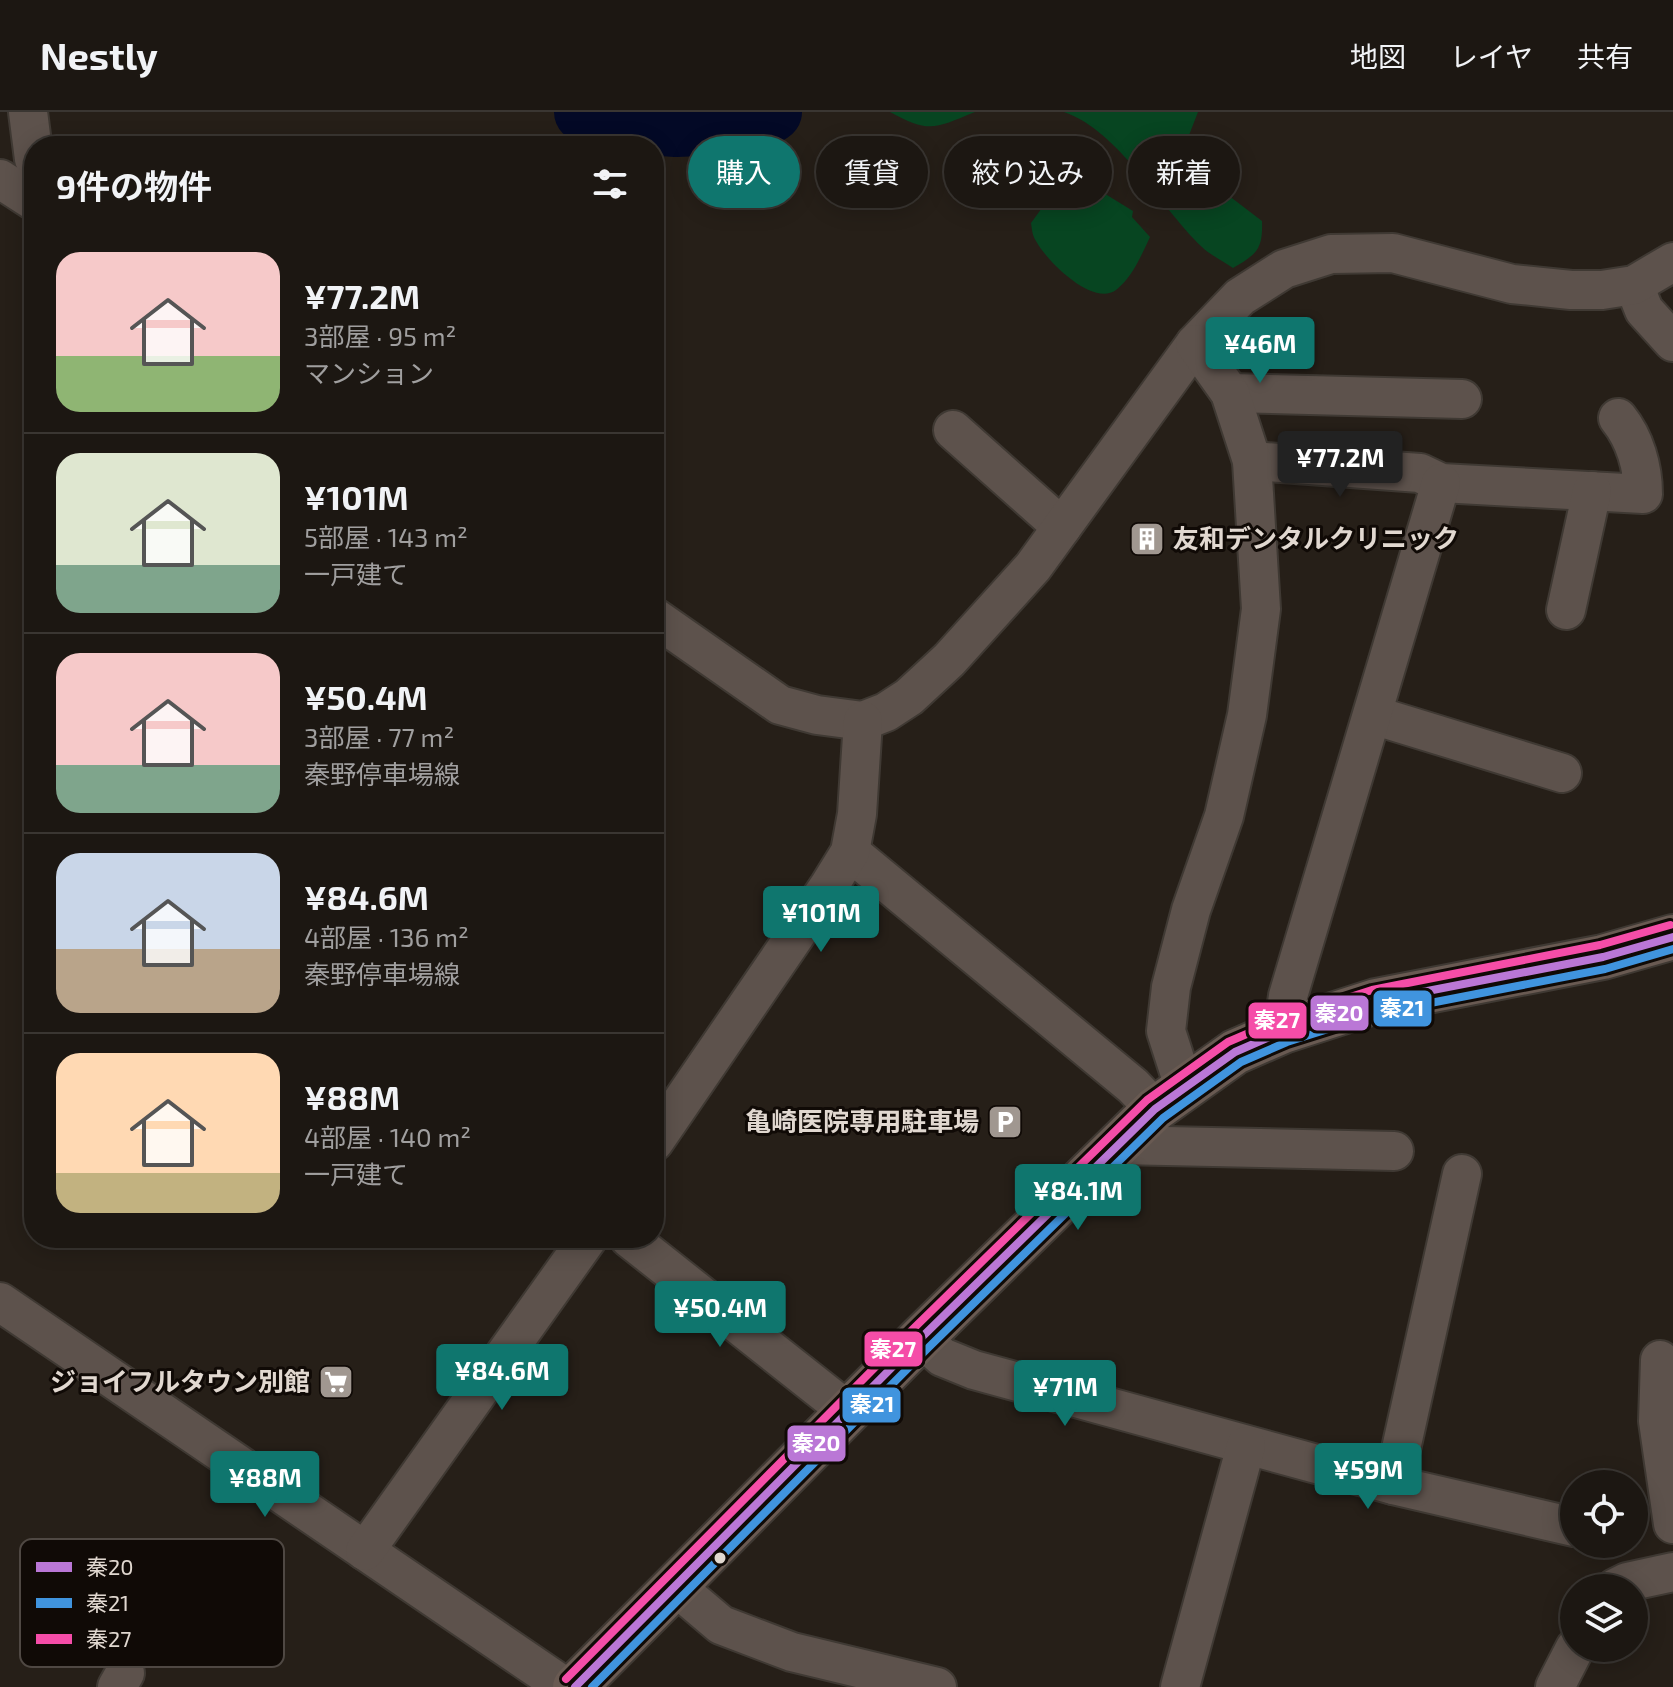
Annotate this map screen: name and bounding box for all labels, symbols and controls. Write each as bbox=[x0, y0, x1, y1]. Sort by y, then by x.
text: Nestly bbox=[40, 32, 158, 78]
text: 地図 bbox=[1350, 39, 1406, 73]
text: レイヤ bbox=[1450, 39, 1533, 73]
text: 共有 bbox=[1577, 39, 1633, 73]
chip: 購入 bbox=[688, 136, 800, 208]
chip: 賃貸 bbox=[816, 136, 928, 208]
chip: 絞り込み bbox=[944, 136, 1112, 208]
chip: 新着 bbox=[1128, 136, 1240, 208]
icon: filters bbox=[588, 162, 632, 206]
text: 9件の物件 bbox=[56, 165, 212, 206]
text: ¥77.2M bbox=[304, 275, 420, 316]
icon: home bbox=[120, 284, 216, 380]
pin: ¥46M bbox=[1213, 317, 1307, 385]
text: 3部屋 · 95 m² bbox=[304, 320, 456, 351]
text: ¥46M bbox=[1224, 327, 1296, 358]
text: マンション bbox=[304, 357, 434, 388]
pin: ¥77.2M bbox=[1275, 431, 1405, 499]
text: ¥77.2M bbox=[1296, 441, 1384, 472]
text: ¥101M bbox=[304, 476, 409, 517]
icon: home bbox=[120, 485, 216, 581]
building icon: 友和デンタルクリニック bbox=[1128, 520, 1166, 558]
text: 5部屋 · 143 m² bbox=[304, 521, 468, 552]
place label: 友和デンタルクリニック bbox=[1173, 522, 1459, 553]
text: 一戸建て bbox=[304, 558, 408, 589]
text: ¥50.4M bbox=[304, 676, 428, 717]
icon: home bbox=[120, 685, 216, 781]
text: 3部屋 · 77 m² bbox=[304, 721, 454, 752]
text: 秦野停車場線 bbox=[304, 758, 460, 789]
text: ¥84.6M bbox=[304, 876, 429, 917]
icon: home bbox=[120, 885, 216, 981]
pin: ¥101M bbox=[765, 886, 877, 954]
text: ¥101M bbox=[781, 896, 861, 927]
text: 4部屋 · 136 m² bbox=[304, 921, 469, 952]
text: 秦野停車場線 bbox=[304, 958, 460, 989]
line badge: 秦21 bbox=[1372, 989, 1433, 1028]
line badge: 秦20 bbox=[1309, 994, 1370, 1032]
text: 秦21 bbox=[1380, 994, 1424, 1020]
text: 秦20 bbox=[1315, 999, 1363, 1025]
line badge: 秦27 bbox=[1247, 1001, 1308, 1040]
text: 秦27 bbox=[1254, 1006, 1301, 1032]
text: ¥88M bbox=[304, 1076, 400, 1117]
icon: home bbox=[120, 1085, 216, 1181]
parking icon: 亀崎医院専用駐車場 bbox=[986, 1103, 1024, 1141]
place label: 亀崎医院専用駐車場 bbox=[745, 1105, 979, 1136]
text: 4部屋 · 140 m² bbox=[304, 1121, 471, 1152]
text: 一戸建て bbox=[304, 1158, 408, 1189]
pin: ¥84.1M bbox=[1013, 1164, 1143, 1232]
text: ¥84.1M bbox=[1033, 1174, 1123, 1205]
pin: ¥50.4M bbox=[655, 1281, 785, 1349]
text: ¥50.4M bbox=[673, 1291, 767, 1322]
line badge: 秦27 bbox=[863, 1330, 924, 1368]
text: 秦27 bbox=[870, 1335, 917, 1361]
pin: ¥84.6M bbox=[437, 1344, 567, 1412]
text: ¥84.6M bbox=[454, 1354, 550, 1385]
pin: ¥71M bbox=[1018, 1360, 1112, 1428]
supermarket icon: ジョイフルタウン別館 bbox=[317, 1363, 355, 1401]
place label: ジョイフルタウン別館 bbox=[50, 1365, 310, 1396]
text: ¥71M bbox=[1032, 1370, 1098, 1401]
line badge: 秦21 bbox=[841, 1386, 902, 1424]
text: 秦21 bbox=[850, 1390, 894, 1416]
line badge: 秦20 bbox=[786, 1424, 847, 1463]
text: 秦20 bbox=[792, 1429, 840, 1455]
pin: ¥59M bbox=[1321, 1443, 1415, 1511]
pin: ¥88M bbox=[218, 1451, 312, 1519]
text: ¥59M bbox=[1333, 1453, 1403, 1484]
text: ¥88M bbox=[228, 1461, 302, 1492]
map controls bbox=[1560, 1470, 1648, 1662]
button: locate bbox=[1560, 1470, 1648, 1558]
legend bbox=[20, 1539, 284, 1667]
unlabelled marker bbox=[712, 1550, 728, 1566]
text: 秦20 bbox=[86, 1553, 134, 1579]
button: layers bbox=[1560, 1574, 1648, 1662]
text: 秦21 bbox=[86, 1589, 129, 1615]
text: 秦27 bbox=[86, 1625, 132, 1651]

